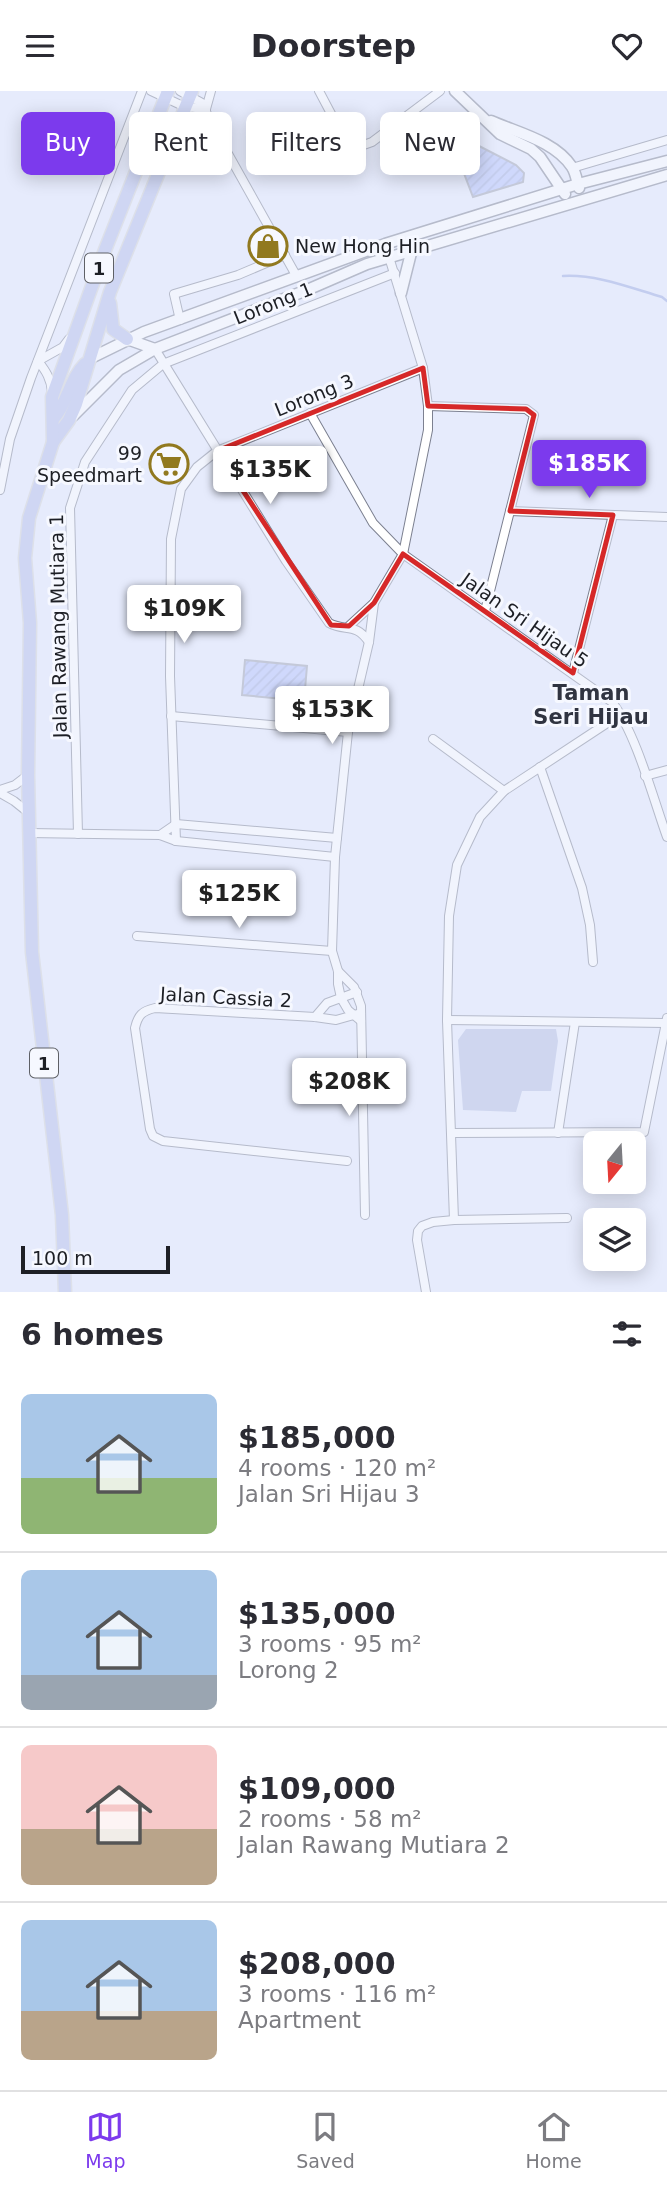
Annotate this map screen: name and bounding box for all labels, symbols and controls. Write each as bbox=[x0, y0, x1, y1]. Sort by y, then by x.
icon: menu bbox=[21, 27, 59, 65]
text: Doorstep bbox=[251, 27, 416, 65]
icon: heart bbox=[608, 27, 646, 65]
chip: Buy bbox=[21, 112, 115, 175]
chip: Rent bbox=[129, 112, 232, 175]
chip: Filters bbox=[246, 112, 366, 175]
chip: New bbox=[380, 112, 480, 175]
shop icon: New Hong Hin bbox=[247, 225, 289, 267]
place label: New Hong Hin bbox=[295, 235, 430, 257]
road number: 1 bbox=[85, 253, 113, 283]
street label: Lorong 1 bbox=[230, 277, 316, 329]
street label: Lorong 3 bbox=[271, 369, 357, 421]
pin: $185K bbox=[540, 441, 638, 500]
place label: 99 Speedmart bbox=[37, 442, 142, 486]
supermarket icon: 99 Speedmart bbox=[148, 443, 190, 485]
pin: $135K bbox=[221, 447, 319, 506]
text: $185K bbox=[548, 450, 630, 476]
text: $135K bbox=[229, 456, 311, 482]
street label: Jalan Rawang Mutiara 1 bbox=[45, 514, 71, 739]
street label: Jalan Sri Hijau 5 bbox=[456, 567, 593, 672]
pin: $109K bbox=[135, 585, 233, 645]
text: $109K bbox=[143, 595, 225, 621]
district label: Taman Seri Hijau bbox=[533, 681, 649, 729]
pin: $153K bbox=[283, 687, 381, 746]
text: $153K bbox=[291, 696, 373, 722]
pin: $125K bbox=[190, 871, 288, 930]
text: $125K bbox=[198, 880, 280, 906]
street label: Jalan Cassia 2 bbox=[159, 983, 292, 1011]
road number: 1 bbox=[30, 1049, 58, 1078]
pin: $208K bbox=[300, 1059, 398, 1118]
text: $208K bbox=[308, 1068, 390, 1094]
north arrow bbox=[583, 1131, 646, 1193]
map controls bbox=[583, 1131, 646, 1271]
button: layers bbox=[583, 1208, 646, 1271]
scale bar bbox=[21, 1243, 170, 1275]
text: 100 m bbox=[32, 1247, 93, 1269]
icon: filters bbox=[608, 1315, 646, 1353]
text: 6 homes bbox=[21, 1317, 164, 1352]
text: $185,000 bbox=[238, 1420, 396, 1455]
icon: home bbox=[77, 1422, 161, 1506]
text: 4 rooms · 120 m² bbox=[238, 1455, 436, 1481]
text: Jalan Sri Hijau 3 bbox=[238, 1481, 420, 1507]
text: $135,000 bbox=[238, 1596, 396, 1631]
icon: home bbox=[77, 1598, 161, 1682]
text: 3 rooms · 95 m² bbox=[238, 1631, 422, 1657]
text: Lorong 2 bbox=[238, 1657, 339, 1683]
text: $109,000 bbox=[238, 1771, 396, 1806]
icon: home bbox=[77, 1773, 161, 1857]
text: 2 rooms · 58 m² bbox=[238, 1806, 422, 1832]
text: Jalan Rawang Mutiara 2 bbox=[238, 1832, 510, 1858]
text: $208,000 bbox=[238, 1946, 396, 1981]
icon: home bbox=[77, 1948, 161, 2032]
text: 3 rooms · 116 m² bbox=[238, 1981, 436, 2007]
text: Apartment bbox=[238, 2007, 361, 2033]
tab: Map bbox=[85, 2108, 125, 2172]
tab: Saved bbox=[296, 2108, 355, 2172]
tab: Home bbox=[526, 2108, 582, 2172]

